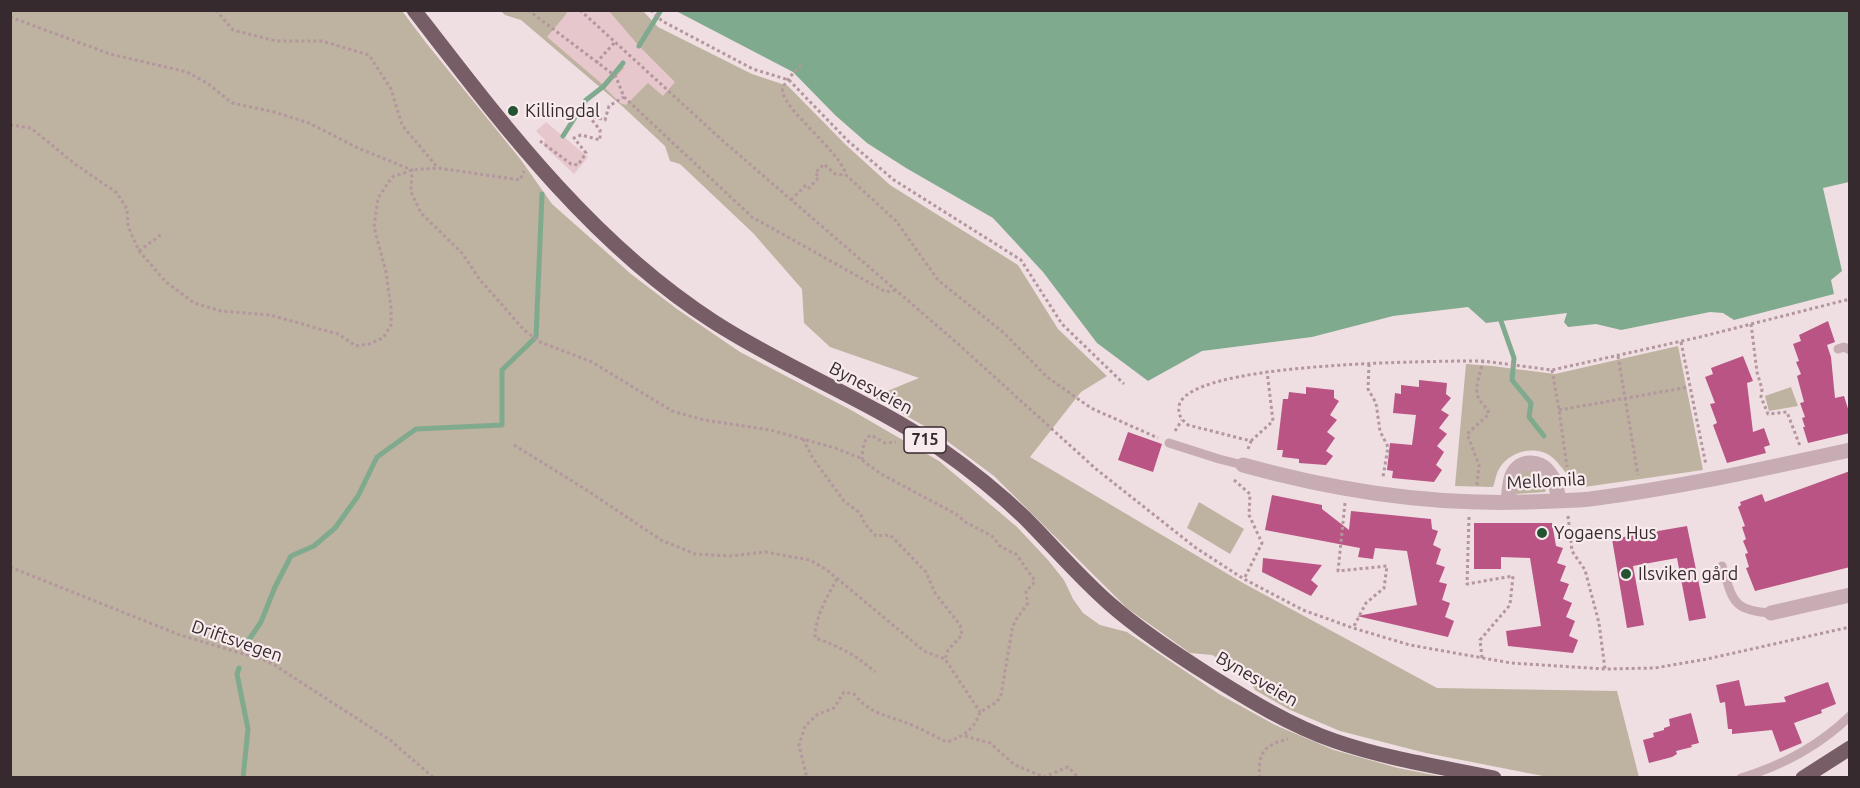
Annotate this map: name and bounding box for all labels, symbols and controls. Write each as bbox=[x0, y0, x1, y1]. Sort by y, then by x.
place label: Killingdal bbox=[525, 100, 600, 122]
marker: Killingdal bbox=[506, 104, 520, 118]
street label: Bynesveien bbox=[826, 357, 916, 419]
road number: 715 bbox=[904, 427, 946, 453]
street label: Mellomila bbox=[1506, 468, 1586, 494]
place label: Yogaens Hus bbox=[1554, 522, 1657, 544]
marker: Yogaens Hus bbox=[1535, 526, 1549, 540]
place label: Ilsviken gård bbox=[1638, 563, 1738, 585]
marker: Ilsviken gård bbox=[1619, 567, 1633, 581]
street label: Driftsvegen bbox=[189, 615, 285, 667]
street label: Bynesveien bbox=[1212, 647, 1302, 711]

